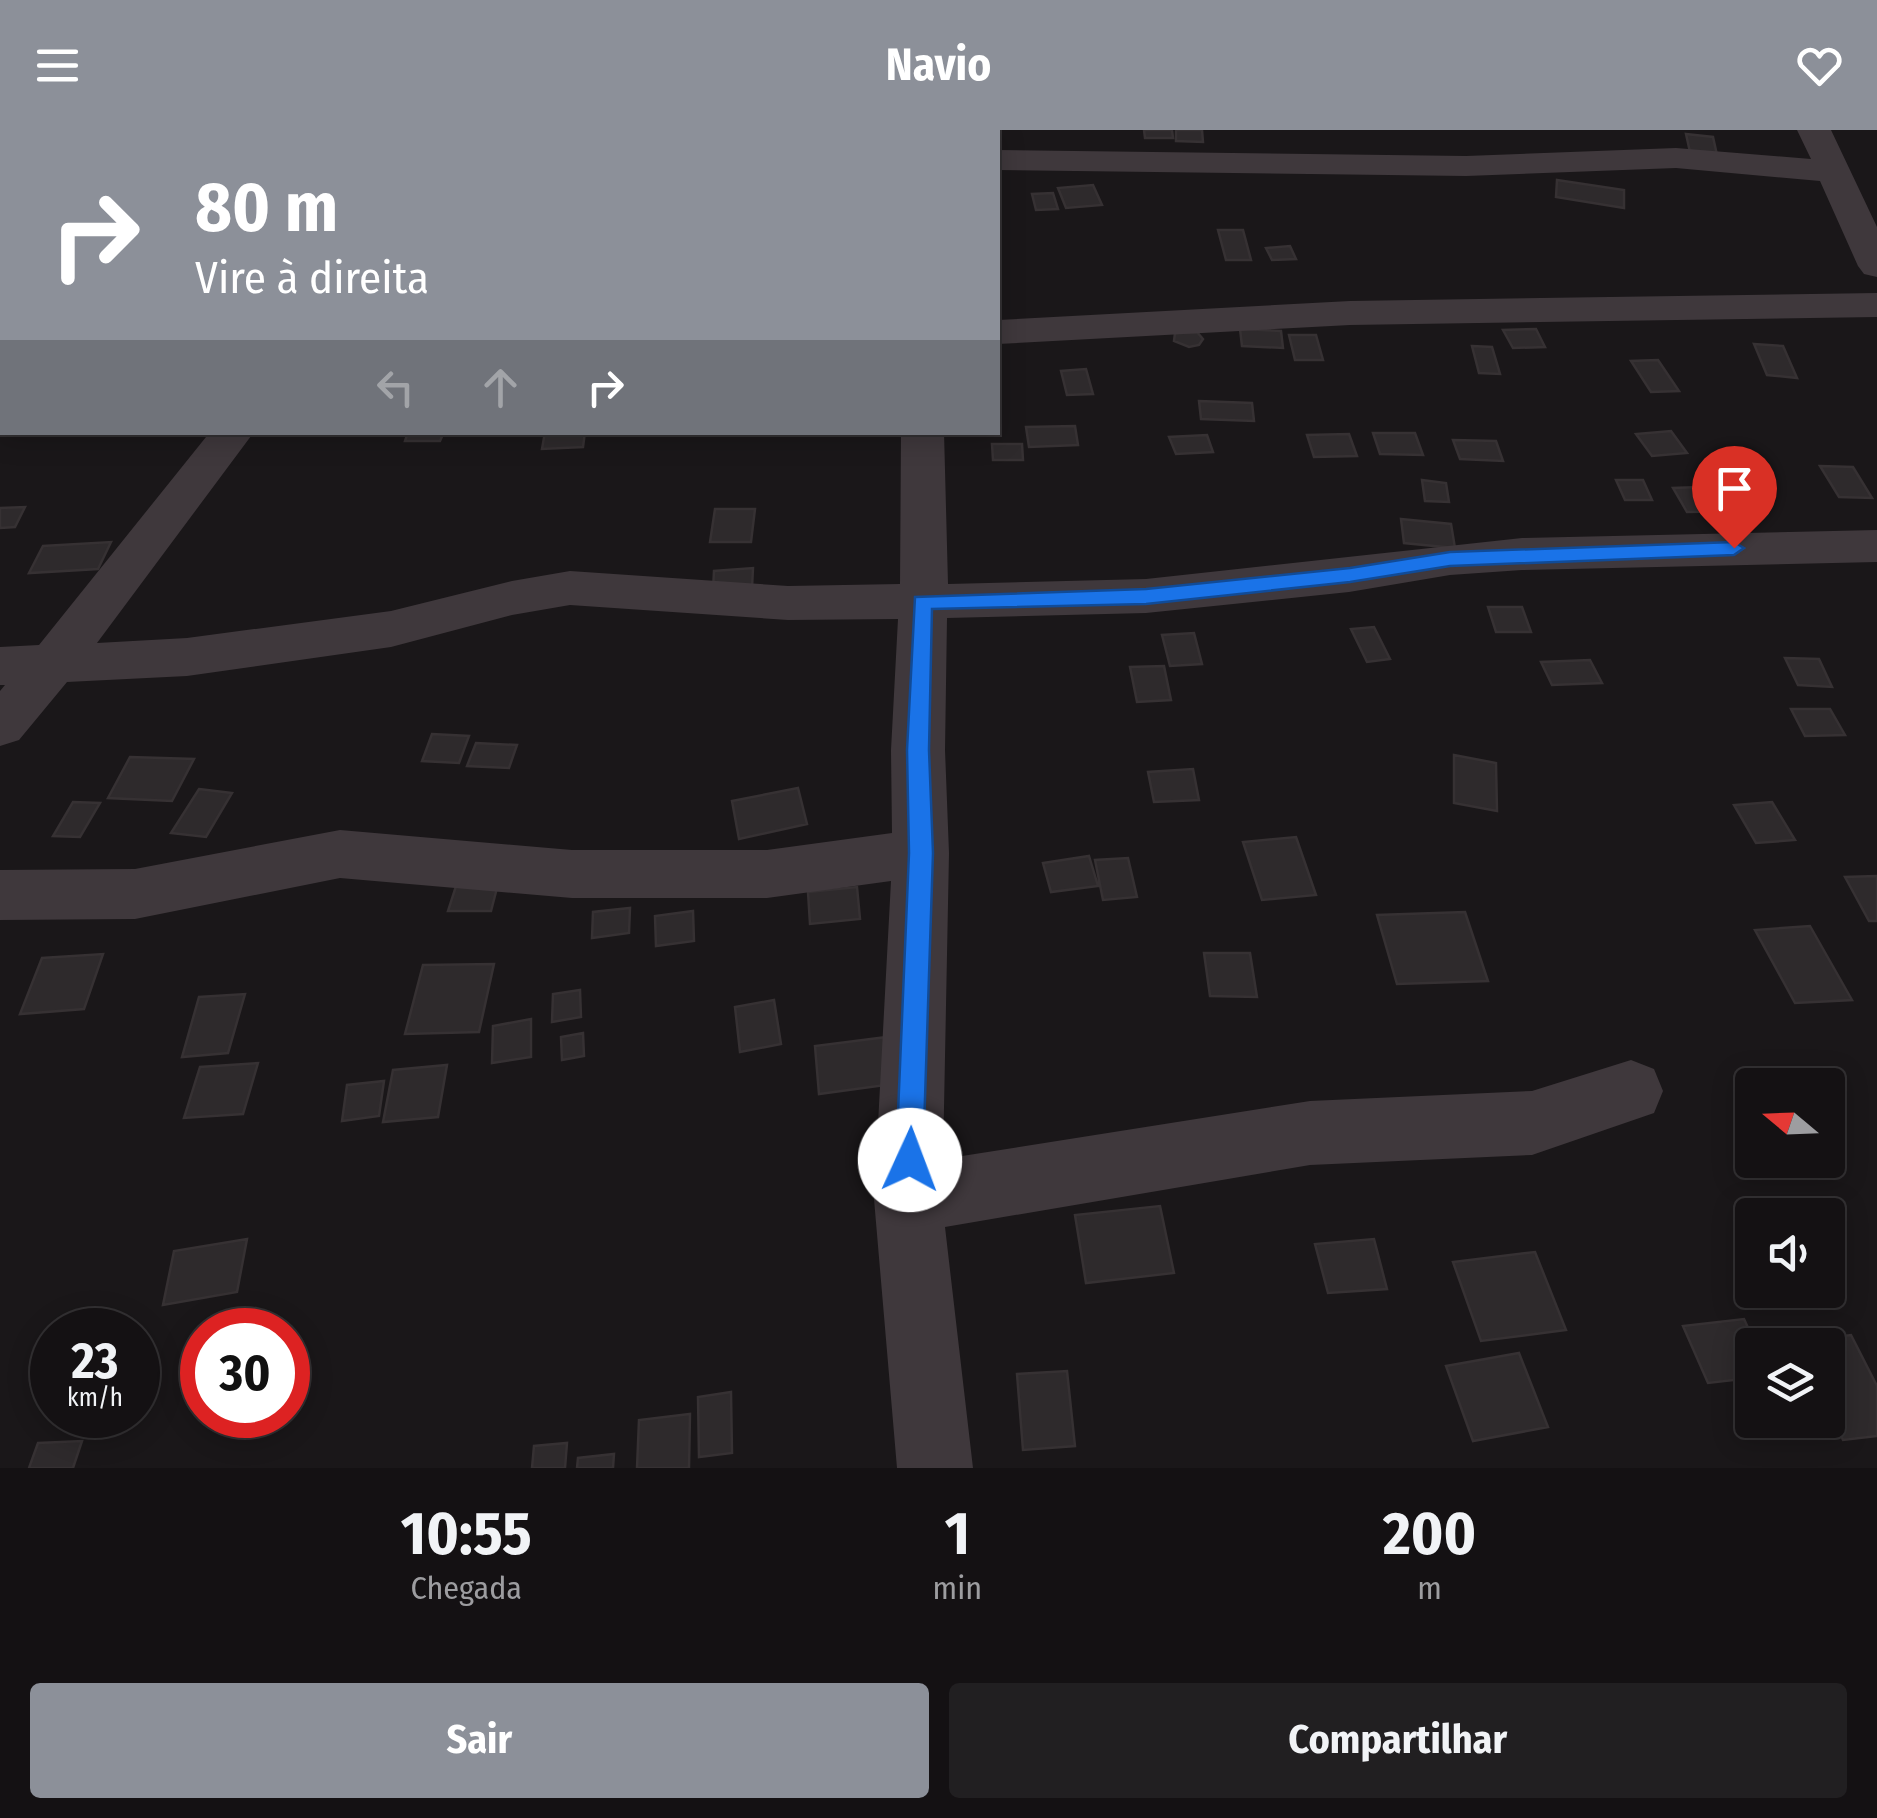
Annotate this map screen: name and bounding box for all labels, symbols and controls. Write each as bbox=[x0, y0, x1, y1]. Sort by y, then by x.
icon: menu bbox=[30, 38, 85, 93]
text: Navio bbox=[886, 38, 991, 92]
icon: heart bbox=[1792, 38, 1847, 93]
text: 80 m bbox=[195, 166, 338, 250]
icon: right bbox=[30, 170, 160, 300]
text: Vire à direita bbox=[195, 251, 429, 305]
icon: left bbox=[368, 360, 423, 415]
icon: ahead bbox=[473, 360, 528, 415]
icon: right bbox=[578, 360, 633, 415]
pin bbox=[1692, 446, 1777, 549]
icon: arrive bbox=[1707, 461, 1762, 516]
north arrow bbox=[1735, 1068, 1845, 1178]
map controls bbox=[1735, 1068, 1845, 1438]
position arrow bbox=[858, 1108, 962, 1212]
button: sound bbox=[1735, 1198, 1845, 1308]
speed limit sign: 30 bbox=[180, 1308, 310, 1438]
button: layers bbox=[1735, 1328, 1845, 1438]
text: 23 bbox=[72, 1331, 118, 1391]
text: km/h bbox=[67, 1383, 123, 1413]
text: 10:55 bbox=[401, 1498, 532, 1570]
text: 1 bbox=[945, 1498, 970, 1570]
text: 200 bbox=[1383, 1498, 1476, 1570]
text: Chegada bbox=[410, 1569, 522, 1607]
text: min bbox=[933, 1569, 982, 1607]
text: m bbox=[1417, 1569, 1442, 1607]
button: Sair bbox=[30, 1683, 929, 1798]
button: Compartilhar bbox=[949, 1683, 1847, 1798]

